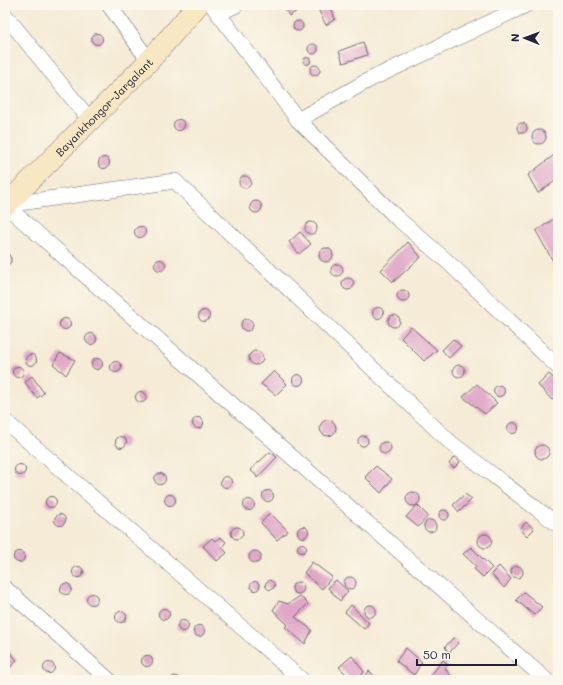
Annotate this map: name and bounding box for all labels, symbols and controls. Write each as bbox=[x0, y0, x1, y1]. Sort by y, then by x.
north arrow bbox=[505, 18, 545, 58]
text: N bbox=[507, 34, 522, 42]
street label: Bayankhongor-Jargalant bbox=[52, 54, 156, 159]
scale bar bbox=[417, 641, 516, 667]
text: 50 m bbox=[423, 646, 451, 662]

